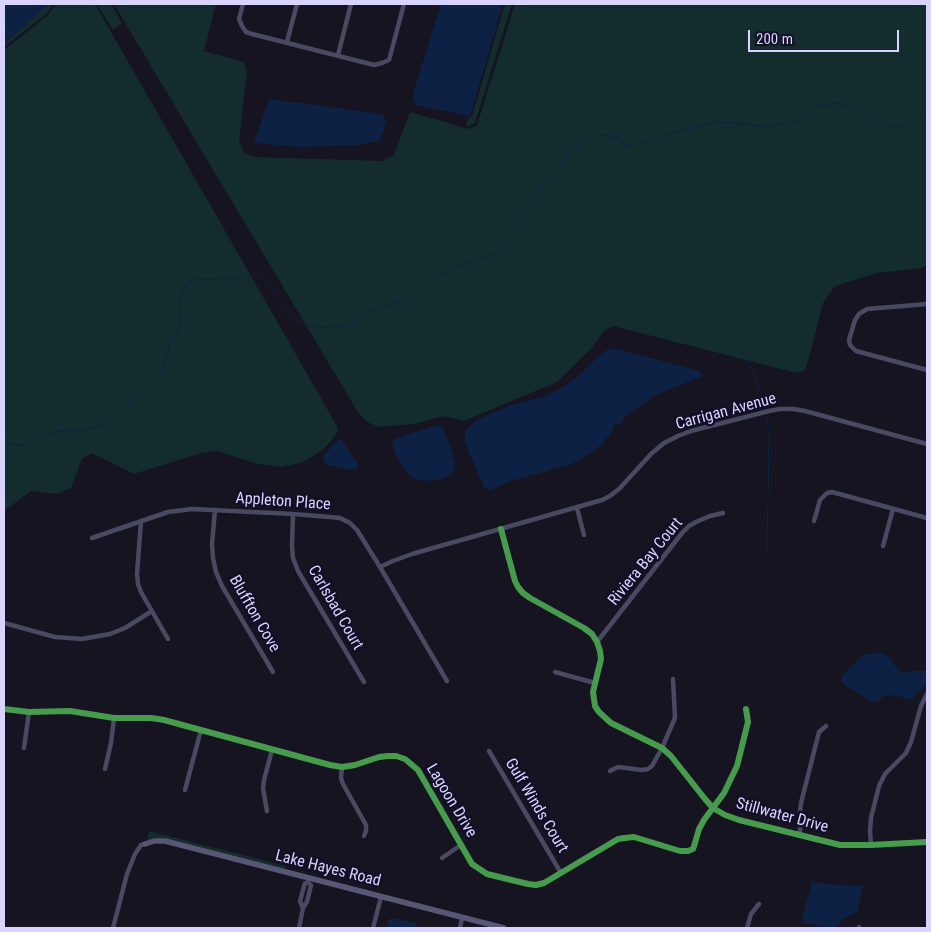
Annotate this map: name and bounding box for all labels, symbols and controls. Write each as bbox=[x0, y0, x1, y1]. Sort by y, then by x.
scale bar bbox=[751, 20, 902, 52]
text: 200 m bbox=[756, 30, 793, 48]
street label: Carrigan Avenue bbox=[674, 389, 778, 435]
street label: Appleton Place bbox=[235, 489, 331, 515]
street label: Riviera Bay Court bbox=[605, 514, 687, 610]
street label: Carlsbad Court bbox=[303, 562, 367, 654]
street label: Bluffton Cove bbox=[224, 572, 284, 656]
street label: Gulf Winds Court bbox=[500, 755, 572, 857]
street label: Lagoon Drive bbox=[422, 761, 480, 841]
street label: Stillwater Drive bbox=[734, 794, 830, 838]
street label: Lake Hayes Road bbox=[273, 847, 383, 891]

